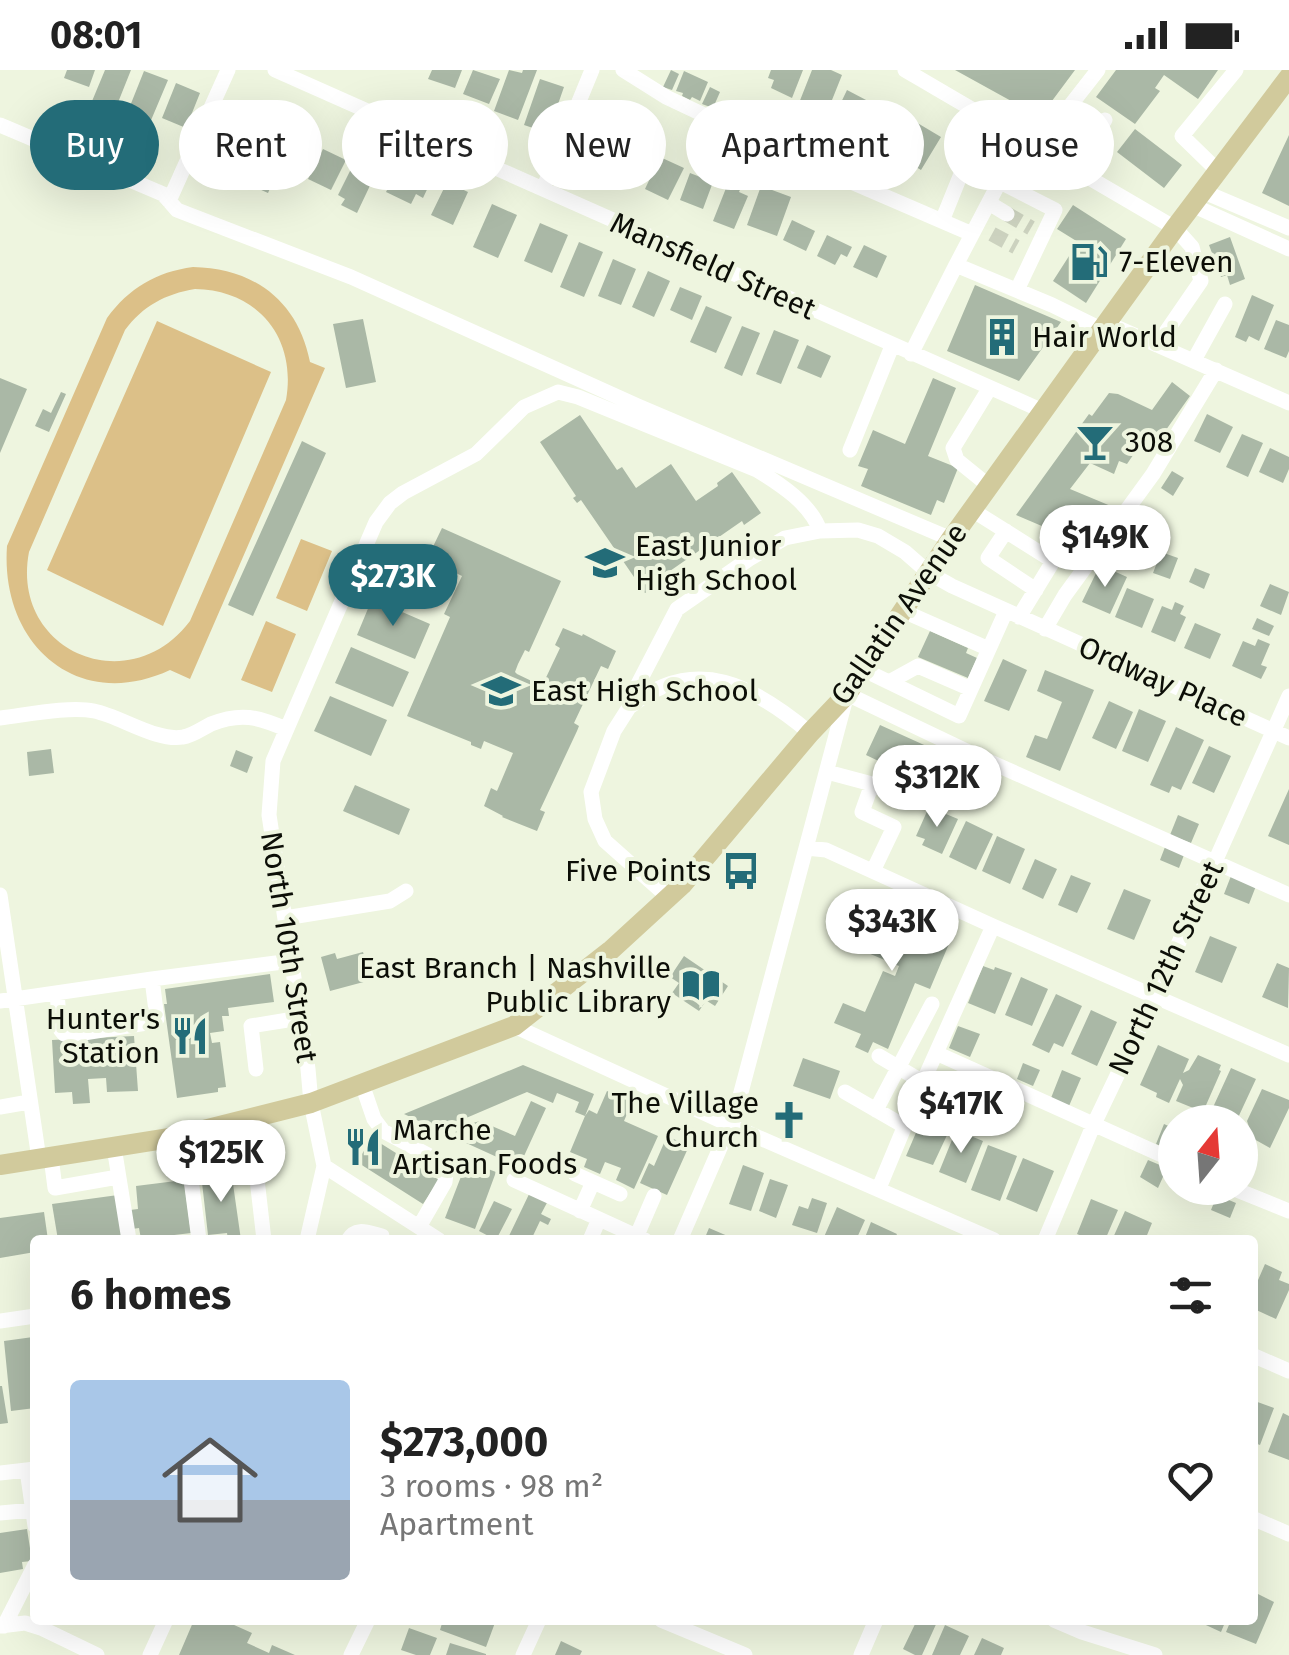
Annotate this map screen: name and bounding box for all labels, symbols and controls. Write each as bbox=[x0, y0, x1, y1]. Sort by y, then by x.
text: 08:01 bbox=[50, 12, 142, 58]
chip: Buy bbox=[30, 100, 159, 190]
chip: Rent bbox=[179, 100, 322, 190]
chip: Filters bbox=[342, 100, 508, 190]
chip: New bbox=[528, 100, 666, 190]
chip: Apartment bbox=[686, 100, 924, 190]
chip: House bbox=[944, 100, 1114, 190]
street label: Mansfield Street bbox=[605, 205, 821, 327]
fuel station icon: 7-Eleven bbox=[1068, 241, 1110, 283]
place label: 7-Eleven bbox=[1119, 244, 1234, 280]
building icon: Hair World bbox=[981, 316, 1023, 358]
place label: Hair World bbox=[1032, 319, 1177, 355]
bar icon: 308 bbox=[1074, 421, 1116, 463]
place label: 308 bbox=[1125, 424, 1173, 460]
pin: $149K bbox=[1035, 505, 1175, 590]
street label: Gallatin Avenue bbox=[823, 516, 975, 712]
text: $149K bbox=[1062, 518, 1148, 556]
place label: East Junior High School bbox=[635, 528, 797, 598]
school or university icon: East Junior High School bbox=[584, 542, 626, 584]
pin: $273K bbox=[323, 544, 463, 629]
text: $273K bbox=[350, 557, 436, 595]
street label: Ordway Place bbox=[1073, 629, 1253, 735]
school or university icon: East High School bbox=[480, 670, 522, 712]
place label: East High School bbox=[531, 673, 758, 709]
pin: $312K bbox=[867, 745, 1007, 830]
text: $312K bbox=[894, 758, 980, 796]
street label: North 10th Street bbox=[253, 829, 325, 1065]
bus stop icon: Five Points bbox=[720, 850, 762, 892]
place label: Five Points bbox=[565, 853, 711, 889]
street label: North 12th Street bbox=[1101, 855, 1231, 1081]
pin: $343K bbox=[822, 889, 962, 974]
text: $343K bbox=[848, 902, 936, 940]
place label: East Branch | Nashville Public Library bbox=[359, 950, 671, 1020]
library icon: East Branch | Nashville Public Library bbox=[680, 964, 722, 1006]
place label: Hunter's Station bbox=[46, 1001, 160, 1071]
restaurant icon: Hunter's Station bbox=[169, 1015, 211, 1057]
pin: $417K bbox=[891, 1071, 1031, 1156]
text: $417K bbox=[919, 1084, 1003, 1122]
place label: The Village Church bbox=[612, 1085, 759, 1155]
church icon: The Village Church bbox=[768, 1099, 810, 1141]
north arrow bbox=[1158, 1105, 1258, 1205]
map controls bbox=[1158, 1105, 1258, 1205]
place label: Marche Artisan Foods bbox=[393, 1112, 577, 1182]
pin: $125K bbox=[151, 1120, 291, 1205]
restaurant icon: Marche Artisan Foods bbox=[342, 1126, 384, 1168]
text: $125K bbox=[178, 1133, 264, 1171]
icon: filters bbox=[1163, 1268, 1218, 1323]
text: 6 homes bbox=[70, 1270, 231, 1320]
text: $273,000 bbox=[380, 1417, 548, 1467]
icon: home bbox=[150, 1420, 270, 1540]
icon: heart bbox=[1163, 1453, 1218, 1508]
text: 3 rooms · 98 m² bbox=[380, 1467, 603, 1505]
text: Apartment bbox=[380, 1505, 534, 1543]

